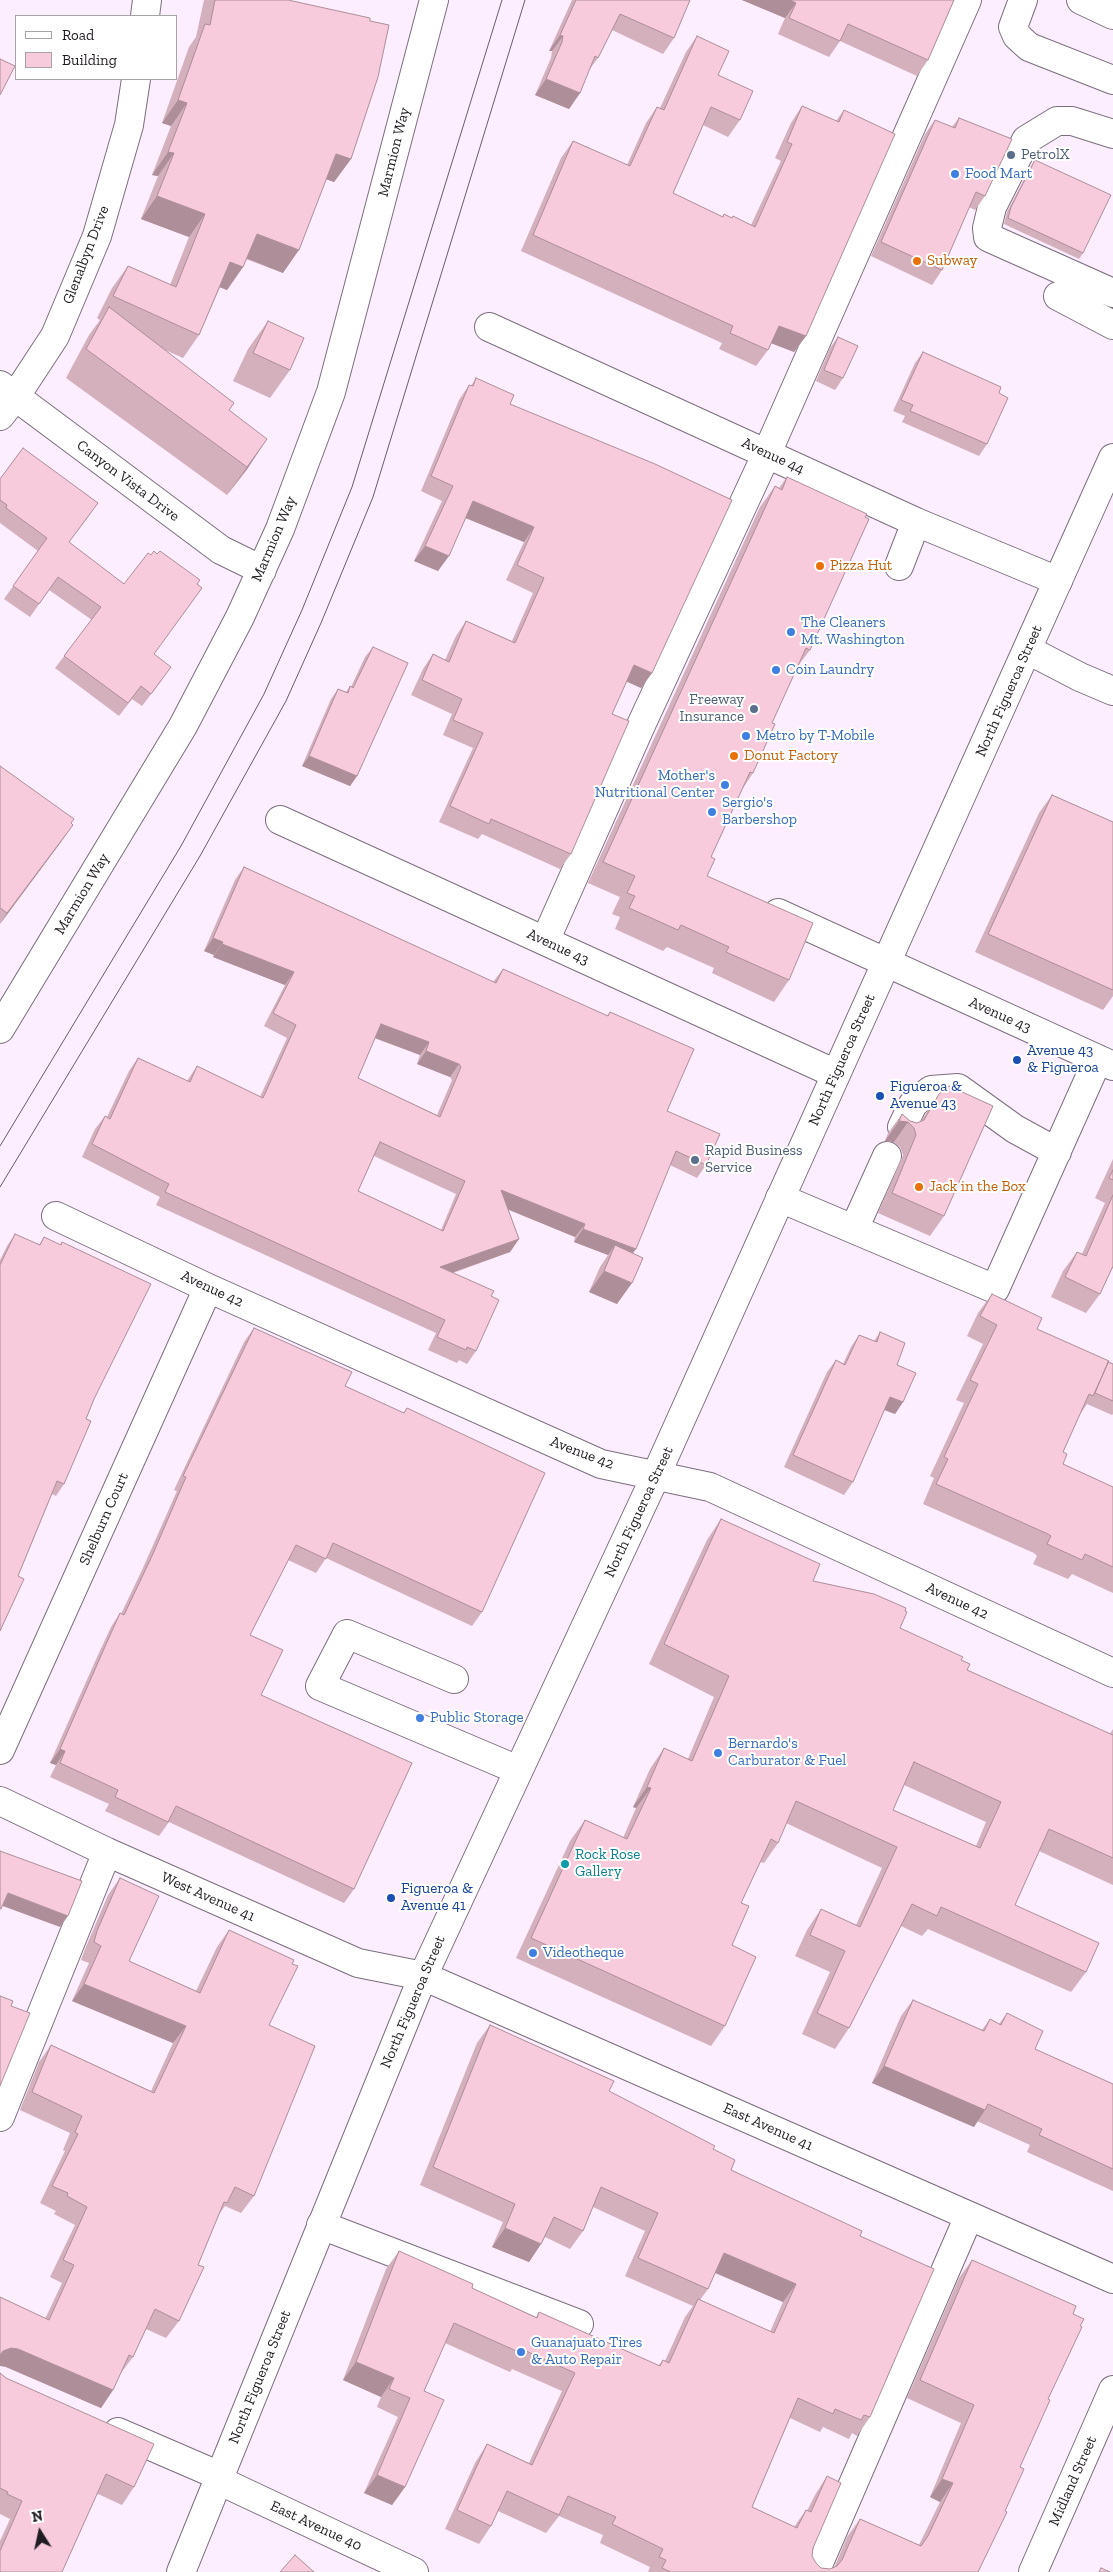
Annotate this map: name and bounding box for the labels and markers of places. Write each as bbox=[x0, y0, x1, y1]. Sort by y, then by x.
place label: PetrolX bbox=[1021, 146, 1069, 164]
marker: PetrolX bbox=[1005, 149, 1017, 161]
place label: Food Mart bbox=[965, 165, 1032, 183]
marker: Food Mart bbox=[949, 168, 961, 180]
place label: Subway bbox=[927, 252, 977, 270]
marker: Subway bbox=[911, 255, 923, 267]
place label: Pizza Hut bbox=[830, 557, 892, 575]
marker: Pizza Hut bbox=[814, 560, 826, 572]
place label: The Cleaners Mt. Washington bbox=[801, 614, 905, 649]
marker: The Cleaners Mt. Washington bbox=[785, 626, 797, 638]
place label: Coin Laundry bbox=[786, 661, 874, 679]
marker: Coin Laundry bbox=[770, 664, 782, 676]
place label: Freeway Insurance bbox=[679, 691, 744, 726]
marker: Freeway Insurance bbox=[748, 703, 760, 715]
place label: Metro by T-Mobile bbox=[756, 727, 875, 745]
marker: Metro by T-Mobile bbox=[740, 730, 752, 742]
place label: Donut Factory bbox=[744, 747, 838, 765]
marker: Donut Factory bbox=[728, 750, 740, 762]
place label: Mother's Nutritional Center bbox=[595, 767, 715, 802]
marker: Mother's Nutritional Center bbox=[719, 779, 731, 791]
place label: Sergio's Barbershop bbox=[722, 794, 797, 829]
marker: Sergio's Barbershop bbox=[706, 806, 718, 818]
place label: Avenue 43 & Figueroa bbox=[1027, 1042, 1099, 1077]
marker: Avenue 43 & Figueroa bbox=[1011, 1054, 1023, 1066]
place label: Figueroa & Avenue 43 bbox=[890, 1078, 962, 1113]
marker: Figueroa & Avenue 43 bbox=[874, 1090, 886, 1102]
place label: Rapid Business Service bbox=[705, 1142, 803, 1177]
marker: Rapid Business Service bbox=[689, 1154, 701, 1166]
place label: Jack in the Box bbox=[929, 1178, 1026, 1196]
marker: Jack in the Box bbox=[913, 1181, 925, 1193]
place label: Public Storage bbox=[430, 1709, 524, 1727]
marker: Public Storage bbox=[414, 1712, 426, 1724]
place label: Bernardo's Carburator & Fuel bbox=[728, 1735, 846, 1770]
marker: Bernardo's Carburator & Fuel bbox=[712, 1747, 724, 1759]
place label: Rock Rose Gallery bbox=[575, 1846, 640, 1881]
marker: Rock Rose Gallery bbox=[559, 1858, 571, 1870]
place label: Figueroa & Avenue 41 bbox=[401, 1880, 473, 1915]
marker: Figueroa & Avenue 41 bbox=[385, 1892, 397, 1904]
place label: Videotheque bbox=[543, 1944, 624, 1962]
marker: Videotheque bbox=[527, 1947, 539, 1959]
place label: Guanajuato Tires & Auto Repair bbox=[531, 2334, 642, 2369]
marker: Guanajuato Tires & Auto Repair bbox=[515, 2346, 527, 2358]

